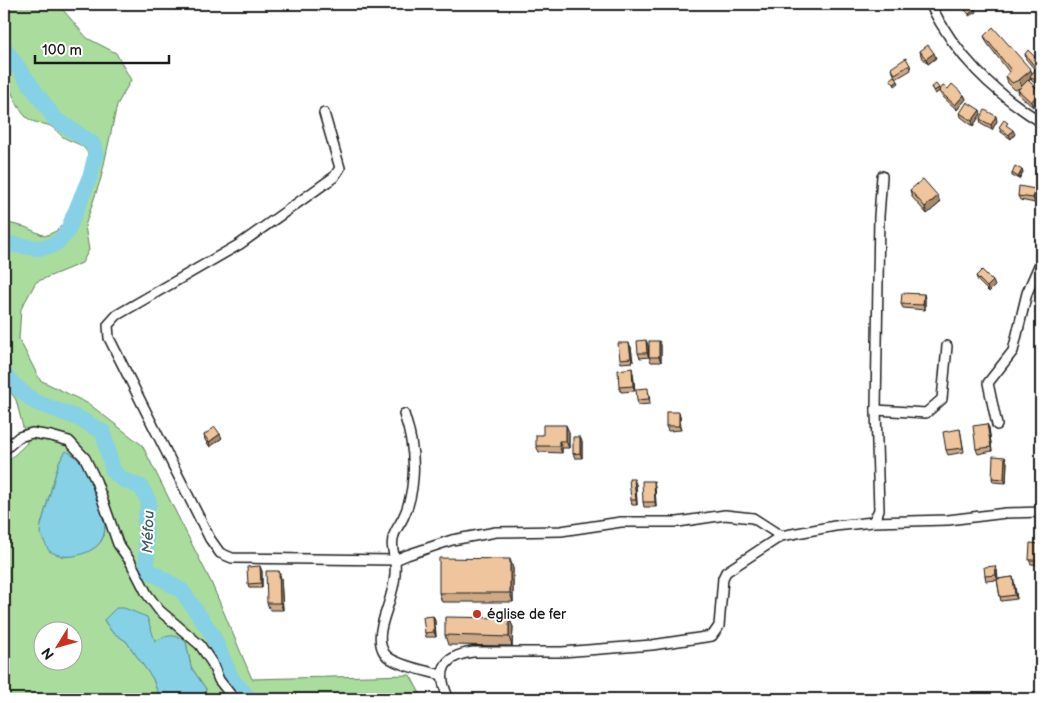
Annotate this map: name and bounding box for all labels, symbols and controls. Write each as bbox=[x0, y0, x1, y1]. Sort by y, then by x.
scale bar bbox=[35, 32, 169, 64]
text: 100 m bbox=[42, 41, 82, 60]
water label: Méfou bbox=[138, 510, 159, 554]
place label: église de fer bbox=[487, 606, 567, 623]
marker: église de fer bbox=[471, 608, 483, 620]
north arrow bbox=[32, 620, 82, 670]
text: N bbox=[38, 644, 58, 663]

